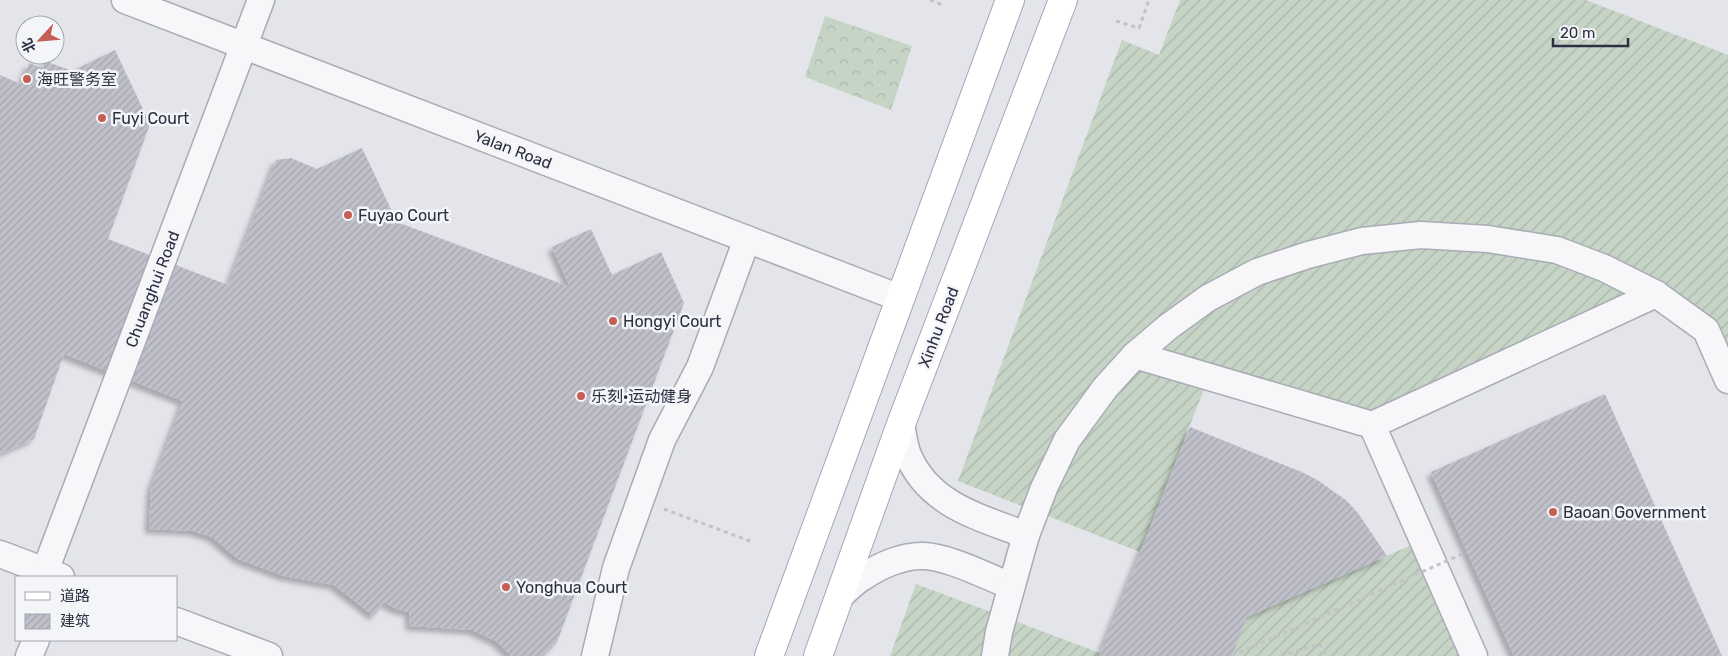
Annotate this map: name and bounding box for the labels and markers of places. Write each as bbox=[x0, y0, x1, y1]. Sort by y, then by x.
place label: 海旺警务室 bbox=[37, 70, 117, 89]
marker: 海旺警务室 bbox=[21, 73, 33, 85]
place label: Fuyi Court bbox=[112, 109, 189, 128]
marker: Fuyi Court bbox=[96, 112, 108, 124]
place label: Fuyao Court bbox=[358, 206, 449, 225]
marker: Fuyao Court bbox=[342, 209, 354, 221]
place label: Hongyi Court bbox=[623, 312, 721, 331]
marker: Hongyi Court bbox=[607, 315, 619, 327]
place label: 乐刻·运动健身 bbox=[591, 387, 692, 406]
marker: 乐刻·运动健身 bbox=[575, 390, 587, 402]
place label: Baoan Government bbox=[1563, 503, 1706, 522]
marker: Baoan Government bbox=[1547, 506, 1559, 518]
place label: Yonghua Court bbox=[516, 578, 627, 597]
marker: Yonghua Court bbox=[500, 581, 512, 593]

